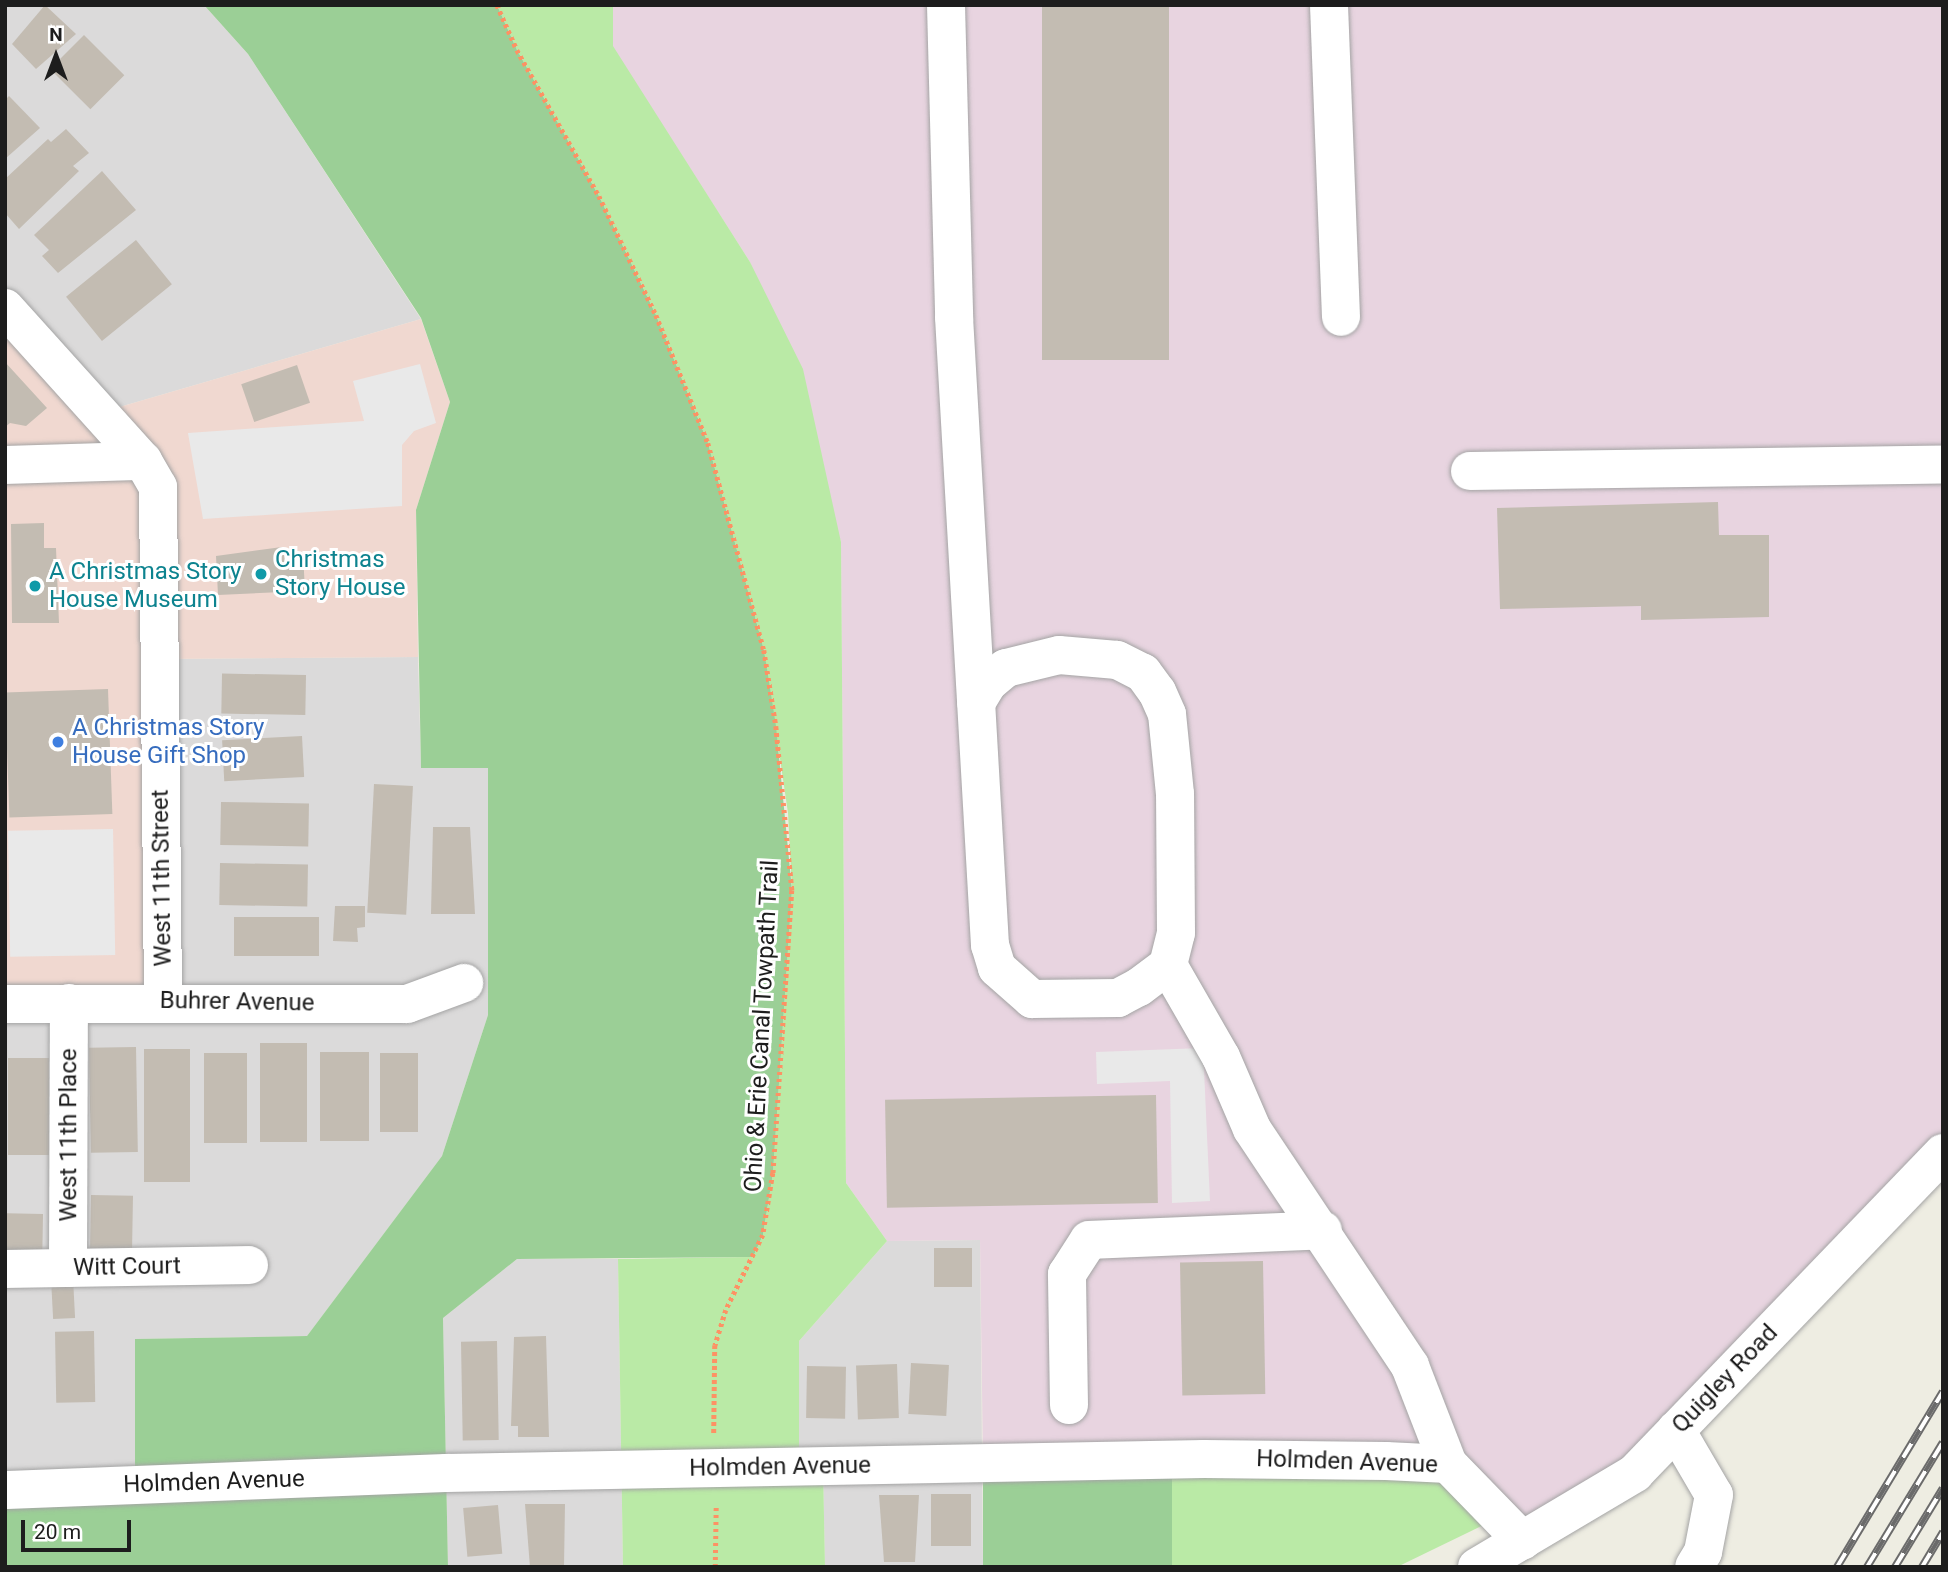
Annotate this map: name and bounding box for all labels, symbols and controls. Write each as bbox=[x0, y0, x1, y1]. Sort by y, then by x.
north arrow bbox=[21, 21, 91, 91]
text: N bbox=[49, 23, 63, 46]
place label: Christmas Story House bbox=[275, 546, 405, 602]
place label: A Christmas Story House Museum bbox=[49, 558, 241, 614]
marker: Christmas Story House bbox=[253, 566, 269, 582]
marker: A Christmas Story House Museum bbox=[27, 578, 43, 594]
place label: A Christmas Story House Gift Shop bbox=[72, 714, 264, 770]
marker: A Christmas Story House Gift Shop bbox=[50, 734, 66, 750]
street label: West 11th Street bbox=[146, 789, 178, 967]
street label: Ohio & Erie Canal Towpath Trail bbox=[739, 859, 785, 1193]
street label: Buhrer Avenue bbox=[159, 986, 315, 1018]
street label: West 11th Place bbox=[55, 1048, 83, 1222]
street label: Witt Court bbox=[73, 1252, 181, 1282]
street label: Quigley Road bbox=[1666, 1319, 1784, 1439]
street label: Holmden Avenue bbox=[1256, 1444, 1438, 1480]
street label: Holmden Avenue bbox=[689, 1451, 871, 1483]
street label: Holmden Avenue bbox=[123, 1464, 305, 1500]
scale bar bbox=[24, 1506, 135, 1550]
text: 20 m bbox=[34, 1520, 81, 1544]

